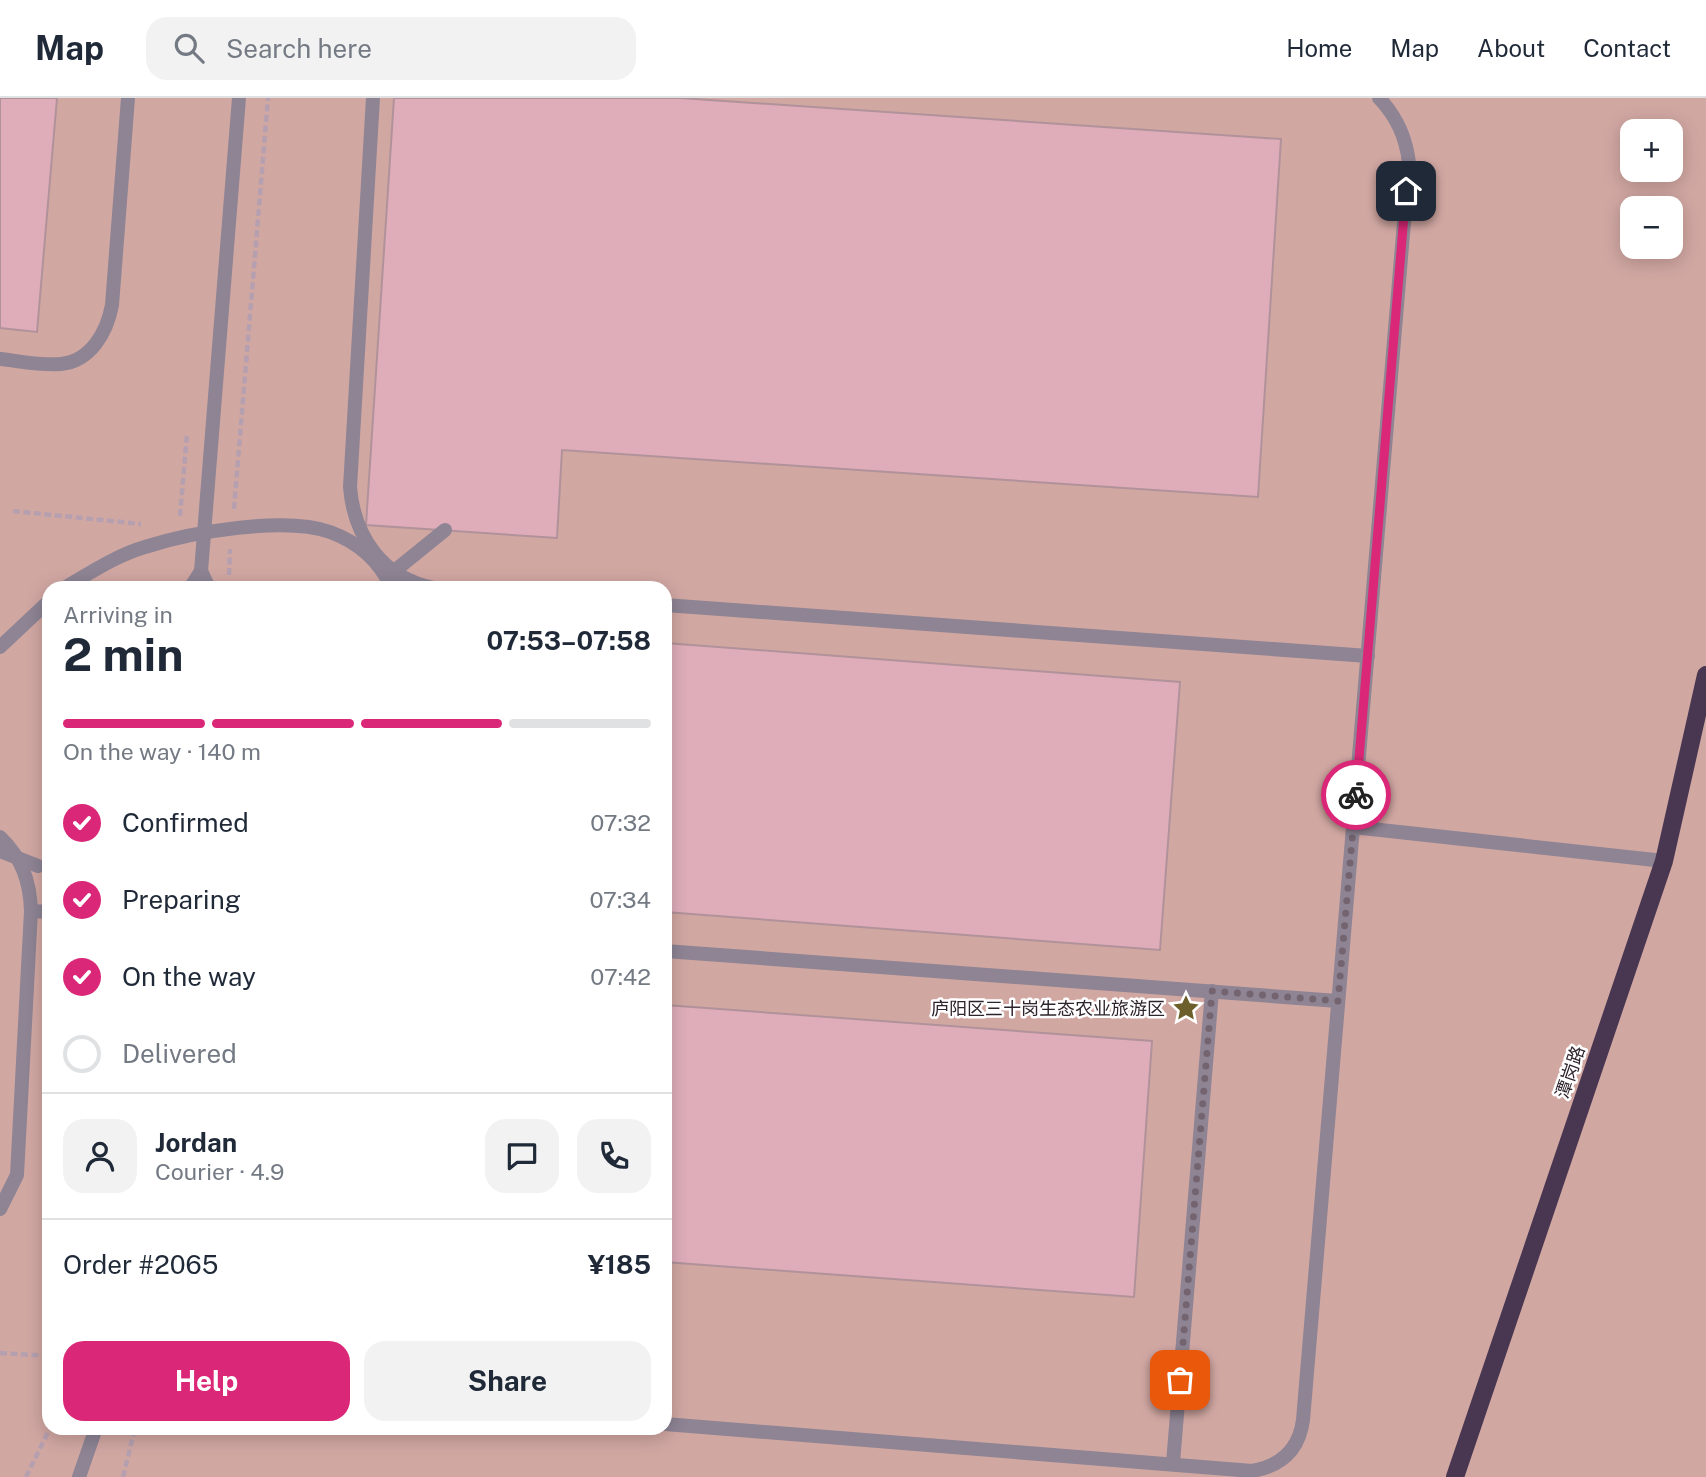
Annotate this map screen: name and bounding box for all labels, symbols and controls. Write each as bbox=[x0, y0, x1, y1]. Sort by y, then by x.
search box bbox=[146, 17, 636, 80]
text: Map bbox=[35, 29, 104, 67]
icon: search bbox=[170, 29, 208, 67]
text: Search here bbox=[226, 33, 372, 64]
text: Home bbox=[1286, 34, 1352, 62]
text: Map bbox=[1390, 34, 1439, 62]
text: About bbox=[1477, 34, 1545, 62]
text: Contact bbox=[1583, 34, 1671, 62]
map controls bbox=[1620, 119, 1683, 259]
button: + bbox=[1620, 119, 1683, 182]
pin bbox=[1376, 161, 1436, 221]
icon: home bbox=[1387, 172, 1425, 210]
button: − bbox=[1620, 196, 1683, 259]
text: Arriving in bbox=[63, 601, 173, 628]
text: 07:53–07:58 bbox=[487, 625, 651, 656]
text: 2 min bbox=[63, 627, 183, 681]
text: On the way · 140 m bbox=[63, 738, 261, 765]
courier bbox=[1321, 760, 1391, 830]
icon: bike bbox=[1337, 776, 1375, 814]
icon: check bbox=[63, 804, 101, 842]
text: Confirmed bbox=[122, 807, 249, 838]
text: 07:32 bbox=[590, 809, 651, 836]
icon: check bbox=[63, 881, 101, 919]
text: Preparing bbox=[122, 884, 241, 915]
text: 07:34 bbox=[589, 886, 651, 913]
icon: check bbox=[63, 958, 101, 996]
text: On the way bbox=[122, 961, 256, 992]
text: 07:42 bbox=[590, 963, 651, 990]
place icon: 庐阳区三十岗生态农业旅游区 bbox=[1171, 993, 1201, 1023]
place label: 庐阳区三十岗生态农业旅游区 bbox=[931, 998, 1165, 1019]
text: Delivered bbox=[122, 1038, 237, 1069]
street label: 潭岗路 bbox=[1551, 1043, 1589, 1101]
button: person bbox=[63, 1119, 137, 1193]
button: chat bbox=[485, 1119, 559, 1193]
button: phone bbox=[577, 1119, 651, 1193]
text: Jordan bbox=[155, 1127, 237, 1158]
text: Courier · 4.9 bbox=[155, 1158, 284, 1185]
text: Order #2065 bbox=[63, 1249, 218, 1280]
text: ¥185 bbox=[588, 1249, 651, 1280]
button: Help bbox=[63, 1341, 350, 1421]
button: Share bbox=[364, 1341, 651, 1421]
pin bbox=[1150, 1350, 1210, 1410]
icon: bag bbox=[1161, 1361, 1199, 1399]

